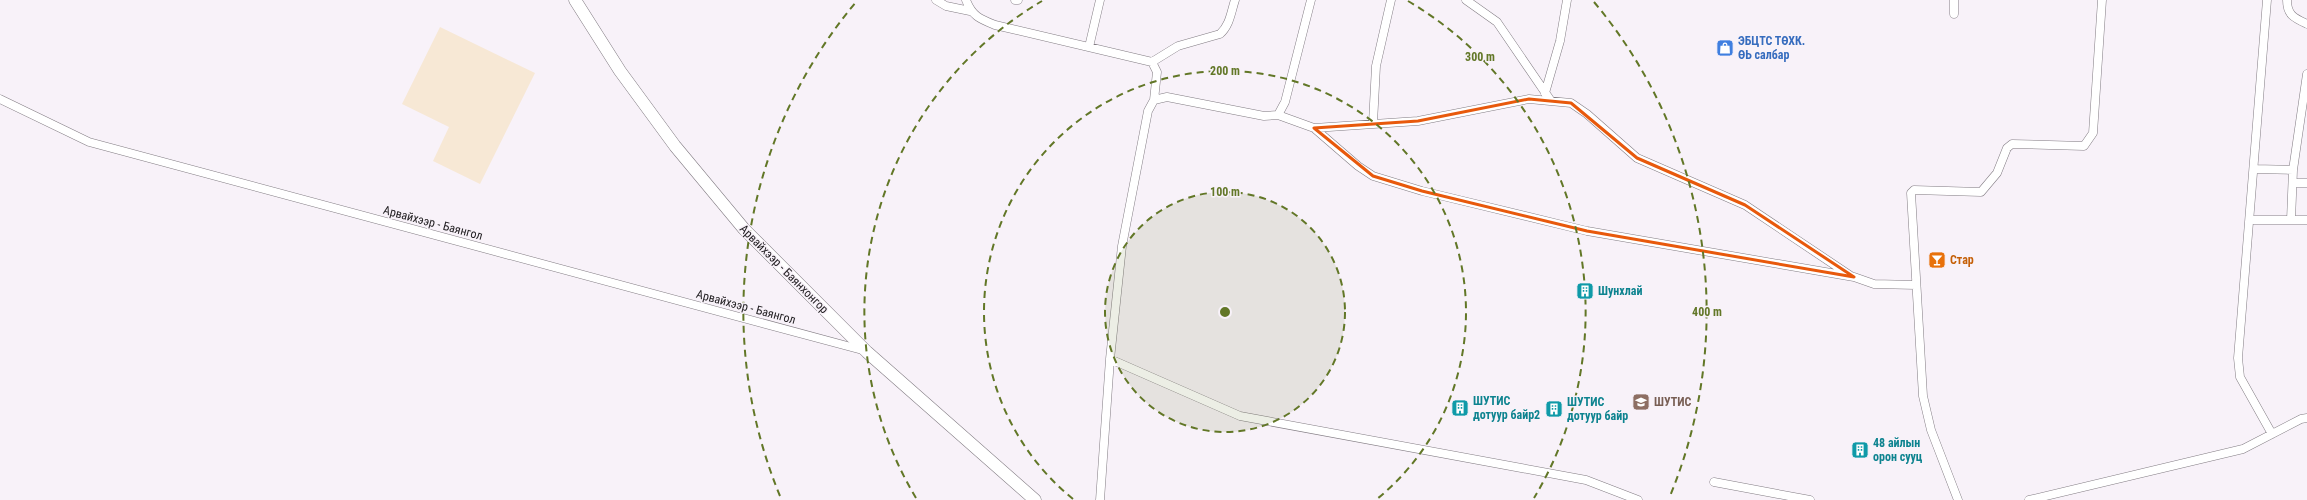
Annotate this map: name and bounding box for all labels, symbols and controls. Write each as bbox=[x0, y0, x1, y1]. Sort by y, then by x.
place label: ЭБЦТС ТӨХК. ӨЬ салбар bbox=[1738, 34, 1805, 62]
shop icon: ЭБЦТС ТӨХК. ӨЬ салбар bbox=[1715, 38, 1735, 58]
text: 300 m bbox=[1465, 50, 1495, 64]
text: 200 m bbox=[1210, 64, 1240, 78]
text: 100 m bbox=[1210, 185, 1240, 199]
street label: Арвайхээр - Баянгол bbox=[382, 203, 484, 243]
street label: Арвайхээр - Баянхонгор bbox=[737, 222, 831, 316]
bar icon: Стар bbox=[1927, 250, 1947, 270]
place label: Стар bbox=[1950, 253, 1974, 267]
building icon: Шунхлай bbox=[1575, 281, 1595, 301]
place label: Шунхлай bbox=[1598, 284, 1642, 298]
street label: Арвайхээр - Баянгол bbox=[695, 287, 797, 327]
centre of rings bbox=[1218, 305, 1232, 319]
text: 400 m bbox=[1692, 305, 1722, 319]
school or university icon: ШУТИС bbox=[1631, 392, 1651, 412]
place label: ШУТИС дотуур байр2 bbox=[1473, 394, 1540, 422]
place label: ШУТИС дотуур байр bbox=[1567, 395, 1628, 423]
place label: ШУТИС bbox=[1654, 395, 1691, 409]
building icon: ШУТИС дотуур байр2 bbox=[1450, 398, 1470, 418]
building icon: ШУТИС дотуур байр bbox=[1544, 399, 1564, 419]
place label: 48 айлын орон сууц bbox=[1873, 436, 1923, 464]
building icon: 48 айлын орон сууц bbox=[1850, 440, 1870, 460]

